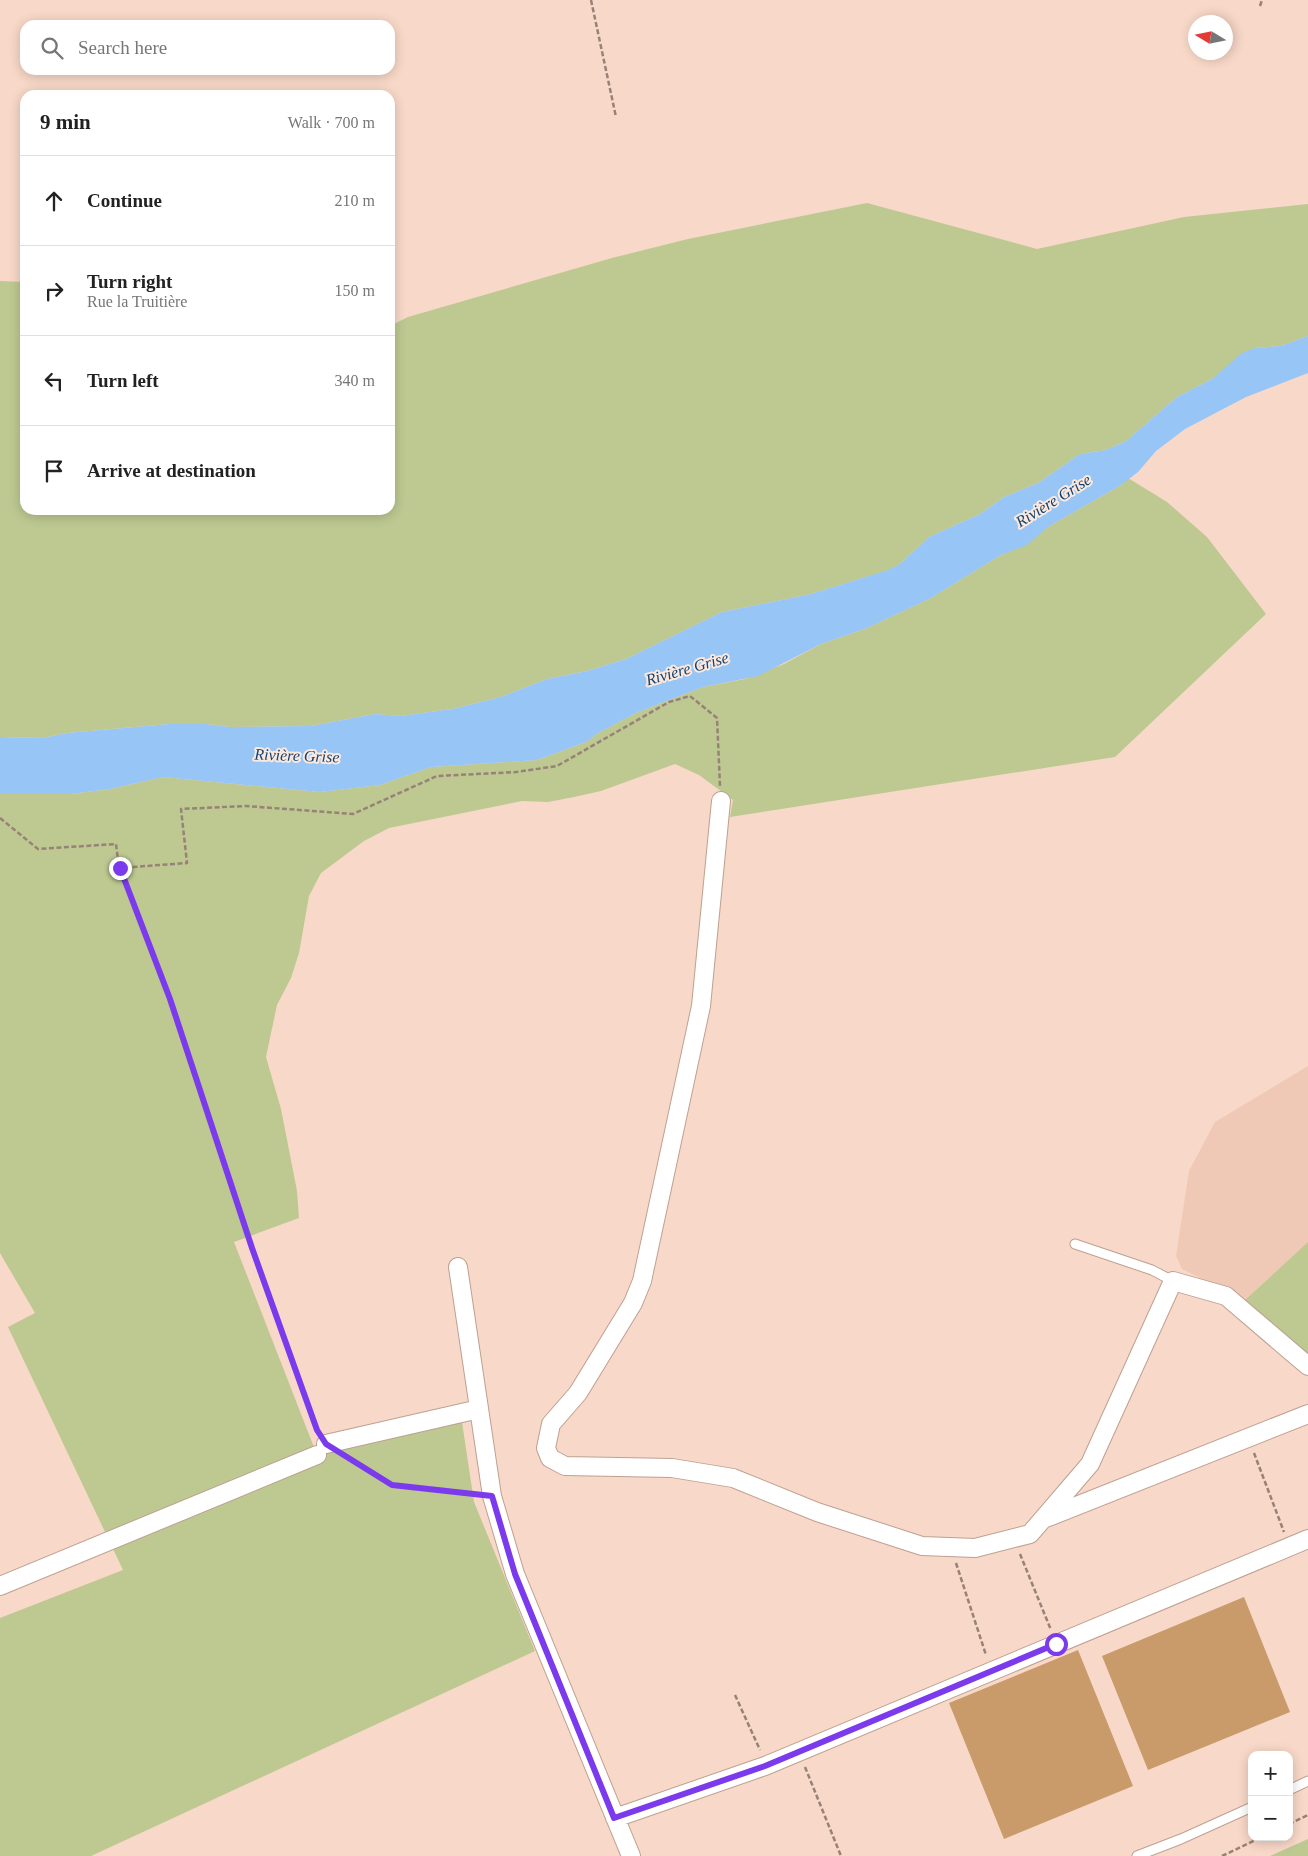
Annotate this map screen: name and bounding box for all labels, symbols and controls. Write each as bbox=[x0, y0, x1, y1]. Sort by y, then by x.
north arrow bbox=[1188, 15, 1233, 60]
search box bbox=[20, 20, 395, 75]
icon: search bbox=[38, 34, 66, 62]
text: Search here bbox=[78, 37, 167, 58]
text: 9 min bbox=[40, 110, 91, 134]
text: Walk · 700 m bbox=[288, 114, 375, 131]
icon: ahead bbox=[40, 187, 68, 215]
text: Continue bbox=[87, 190, 162, 211]
text: 210 m bbox=[335, 192, 375, 209]
text: Turn right bbox=[87, 271, 172, 292]
icon: right bbox=[40, 277, 68, 305]
text: 150 m bbox=[335, 282, 375, 299]
text: Rue la Truitière bbox=[87, 293, 187, 310]
icon: left bbox=[40, 367, 68, 395]
text: Turn left bbox=[87, 370, 159, 391]
text: 340 m bbox=[335, 372, 375, 389]
icon: arrive bbox=[40, 457, 68, 485]
text: Arrive at destination bbox=[87, 460, 256, 481]
water label: Rivière Grise bbox=[1012, 471, 1094, 531]
water label: Rivière Grise bbox=[643, 649, 730, 689]
water label: Rivière Grise bbox=[253, 745, 340, 765]
route end bbox=[109, 857, 132, 880]
route start bbox=[1045, 1633, 1068, 1656]
map controls bbox=[1248, 1751, 1293, 1841]
button: + bbox=[1248, 1751, 1293, 1796]
button: − bbox=[1248, 1796, 1293, 1841]

